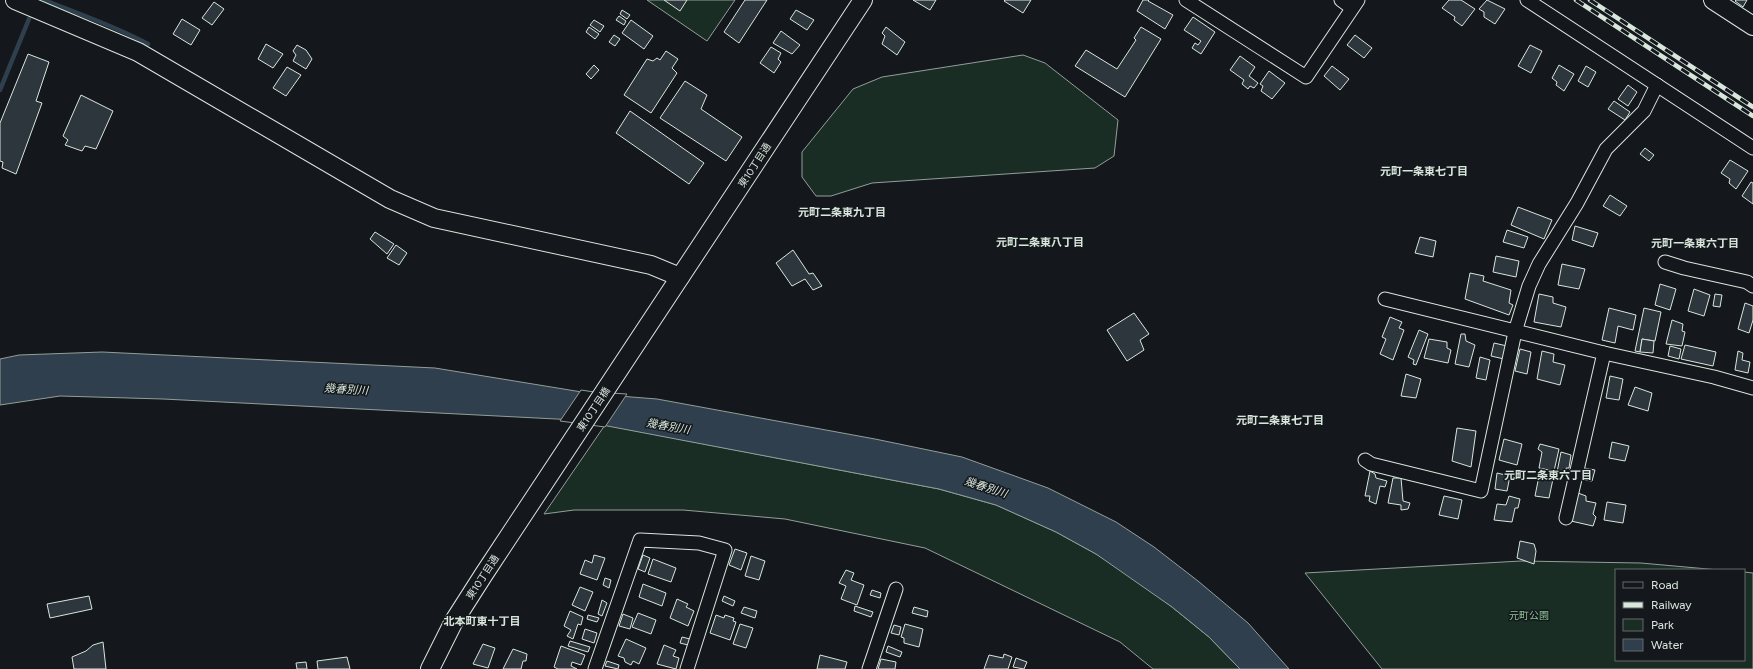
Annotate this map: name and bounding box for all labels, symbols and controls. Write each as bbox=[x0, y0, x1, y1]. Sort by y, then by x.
street label: 東10丁目通 bbox=[735, 141, 774, 190]
district label: 元町一条東七丁目 bbox=[1380, 165, 1468, 178]
district label: 元町二条東九丁目 bbox=[798, 206, 886, 219]
district label: 元町二条東八丁目 bbox=[996, 236, 1084, 249]
district label: 元町一条東六丁目 bbox=[1651, 237, 1739, 250]
water label: 幾春別川 bbox=[324, 381, 369, 398]
street label: 東10丁目橋 bbox=[574, 385, 613, 434]
district label: 元町二条東七丁目 bbox=[1236, 414, 1324, 427]
water label: 幾春別川 bbox=[645, 416, 692, 437]
district label: 元町二条東六丁目 bbox=[1504, 469, 1592, 482]
water label: 幾春別川 bbox=[963, 474, 1010, 501]
street label: 東10丁目通 bbox=[463, 553, 502, 602]
legend bbox=[1615, 569, 1745, 661]
text: Road bbox=[1651, 578, 1679, 592]
text: Railway bbox=[1651, 598, 1692, 612]
park label: 元町公園 bbox=[1509, 609, 1549, 622]
district label: 北本町東十丁目 bbox=[444, 615, 521, 628]
text: Park bbox=[1651, 618, 1674, 632]
text: Water bbox=[1651, 638, 1683, 652]

